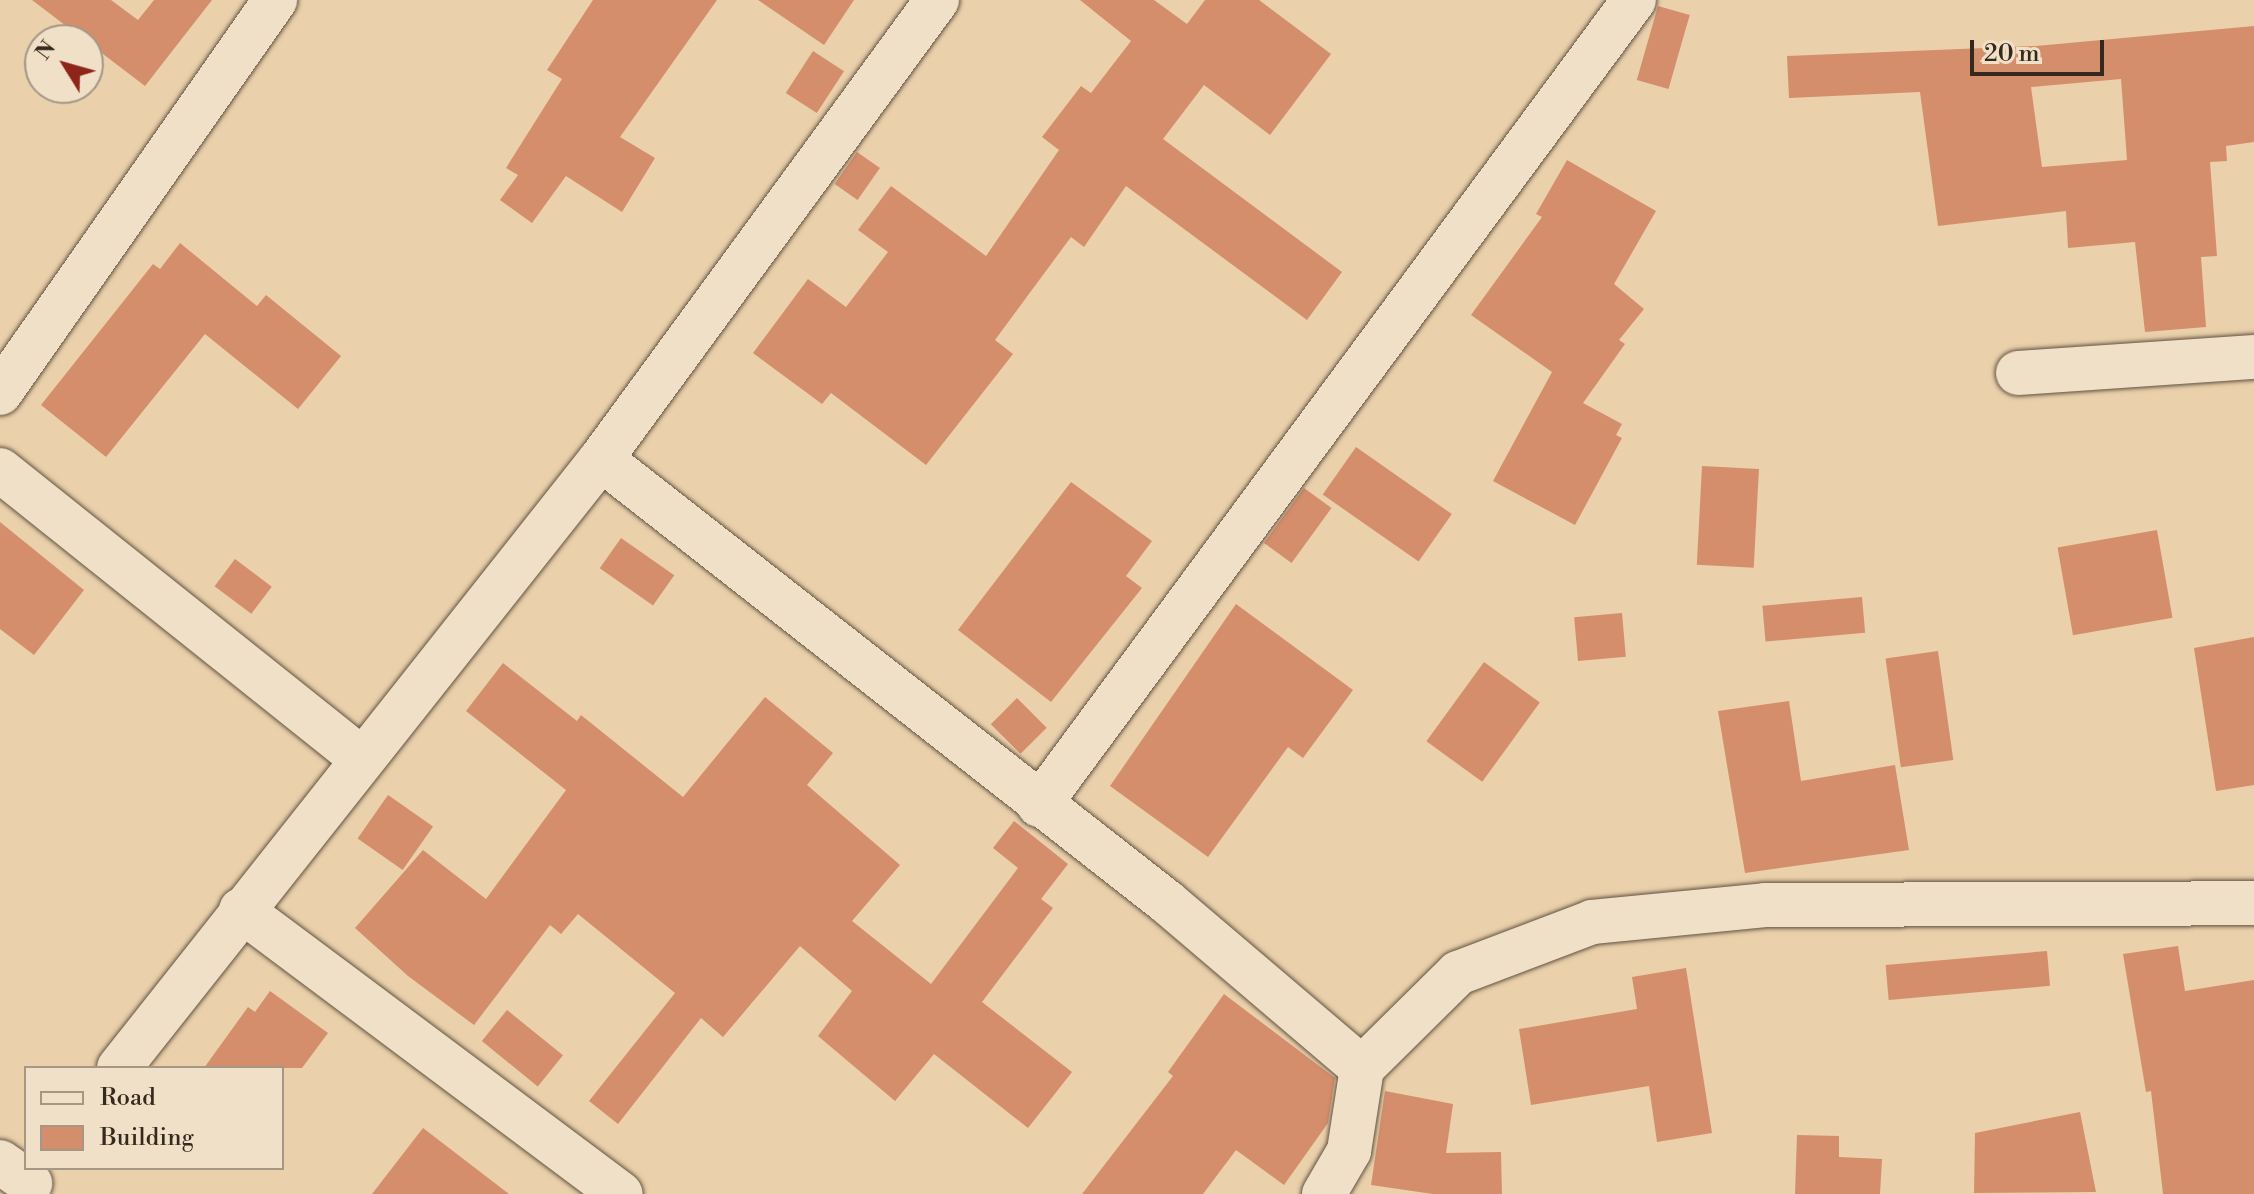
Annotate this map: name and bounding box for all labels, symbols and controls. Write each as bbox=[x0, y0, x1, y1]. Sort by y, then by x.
north arrow bbox=[24, 24, 104, 104]
scale bar bbox=[1974, 24, 2108, 74]
text: N bbox=[30, 35, 62, 66]
text: 20 m bbox=[1984, 39, 2040, 69]
legend bbox=[24, 1066, 284, 1170]
text: Road bbox=[100, 1083, 156, 1113]
text: Building bbox=[100, 1123, 194, 1153]

